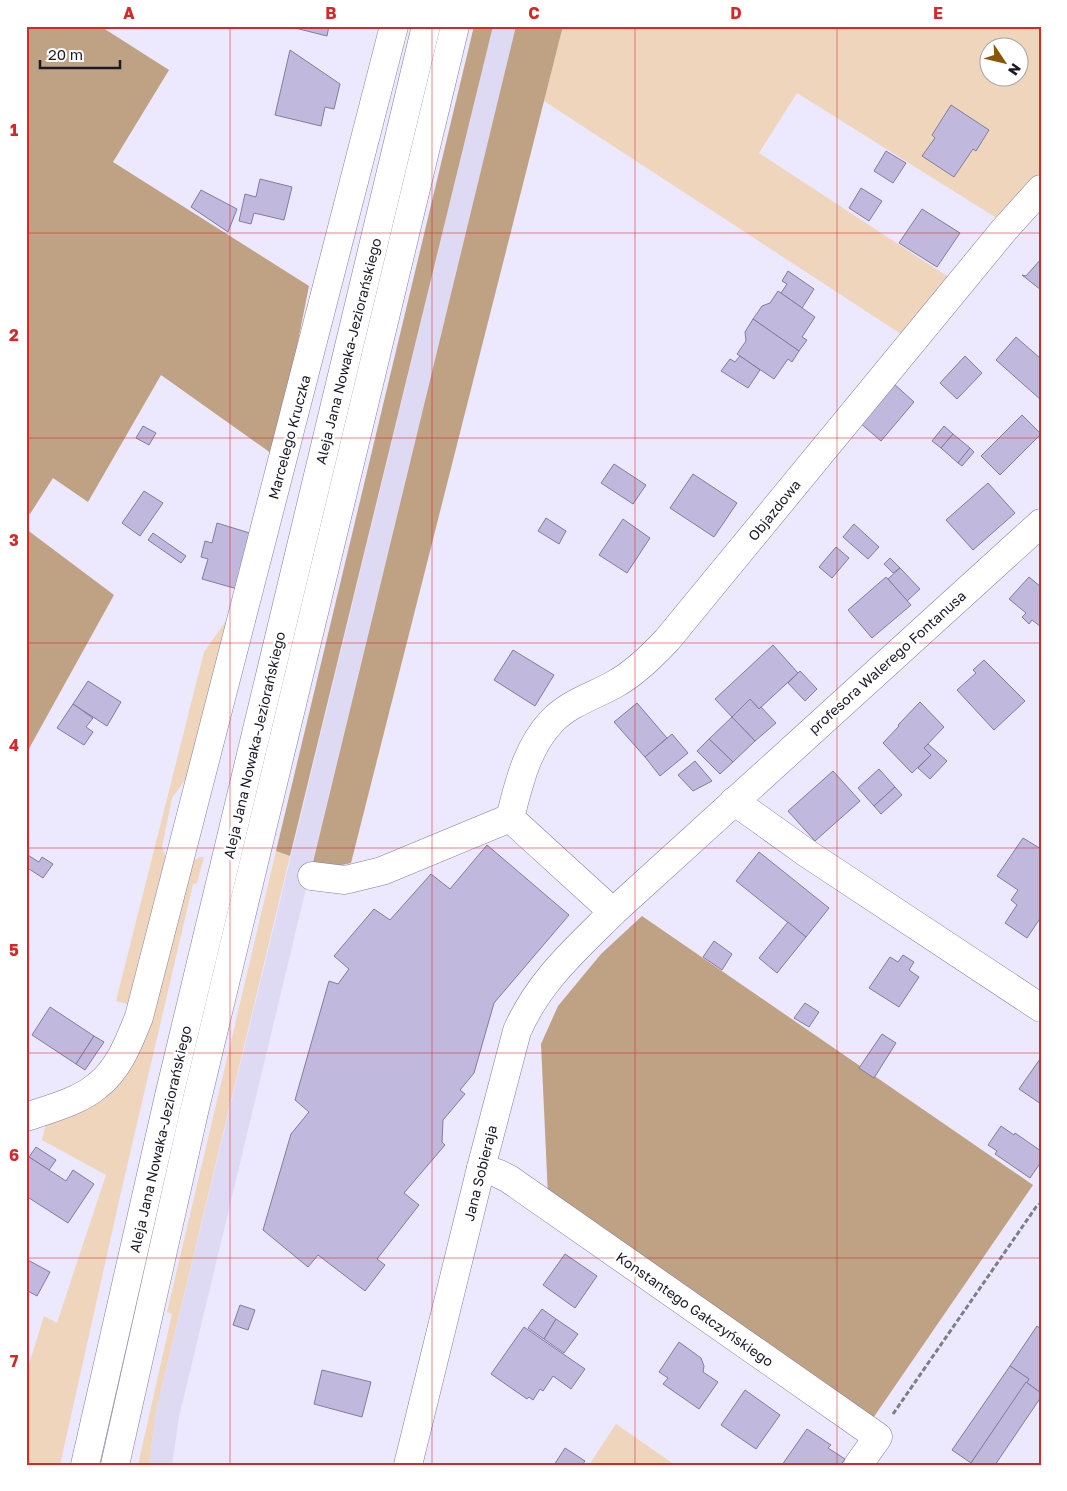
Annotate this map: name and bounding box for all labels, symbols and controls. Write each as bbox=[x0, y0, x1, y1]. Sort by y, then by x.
text: A bbox=[123, 3, 135, 23]
text: B bbox=[325, 3, 337, 23]
text: C bbox=[528, 3, 540, 23]
text: D bbox=[730, 3, 742, 23]
text: E bbox=[933, 3, 943, 23]
scale bar bbox=[40, 38, 120, 70]
north arrow bbox=[980, 38, 1030, 88]
text: 20 m bbox=[48, 45, 83, 63]
text: N bbox=[1005, 61, 1025, 79]
text: 1 bbox=[10, 120, 18, 140]
street label: Aleja Jana Nowaka-Jeziorańskiego bbox=[312, 236, 384, 466]
text: 2 bbox=[9, 325, 19, 345]
street label: Marcelego Kruczka bbox=[264, 373, 314, 501]
street label: Objazdowa bbox=[744, 476, 804, 544]
text: 3 bbox=[9, 530, 19, 550]
street label: profesora Walerego Fontanusa bbox=[805, 587, 969, 737]
street label: Aleja Jana Nowaka-Jeziorańskiego bbox=[220, 630, 288, 860]
text: 4 bbox=[9, 735, 19, 755]
text: 5 bbox=[9, 940, 19, 960]
street label: Aleja Jana Nowaka-Jeziorańskiego bbox=[126, 1024, 194, 1254]
street label: Jana Sobieraja bbox=[460, 1123, 500, 1223]
text: 6 bbox=[9, 1145, 19, 1165]
street label: Konstantego Gałczyńskiego bbox=[613, 1248, 777, 1370]
text: 7 bbox=[10, 1351, 19, 1371]

